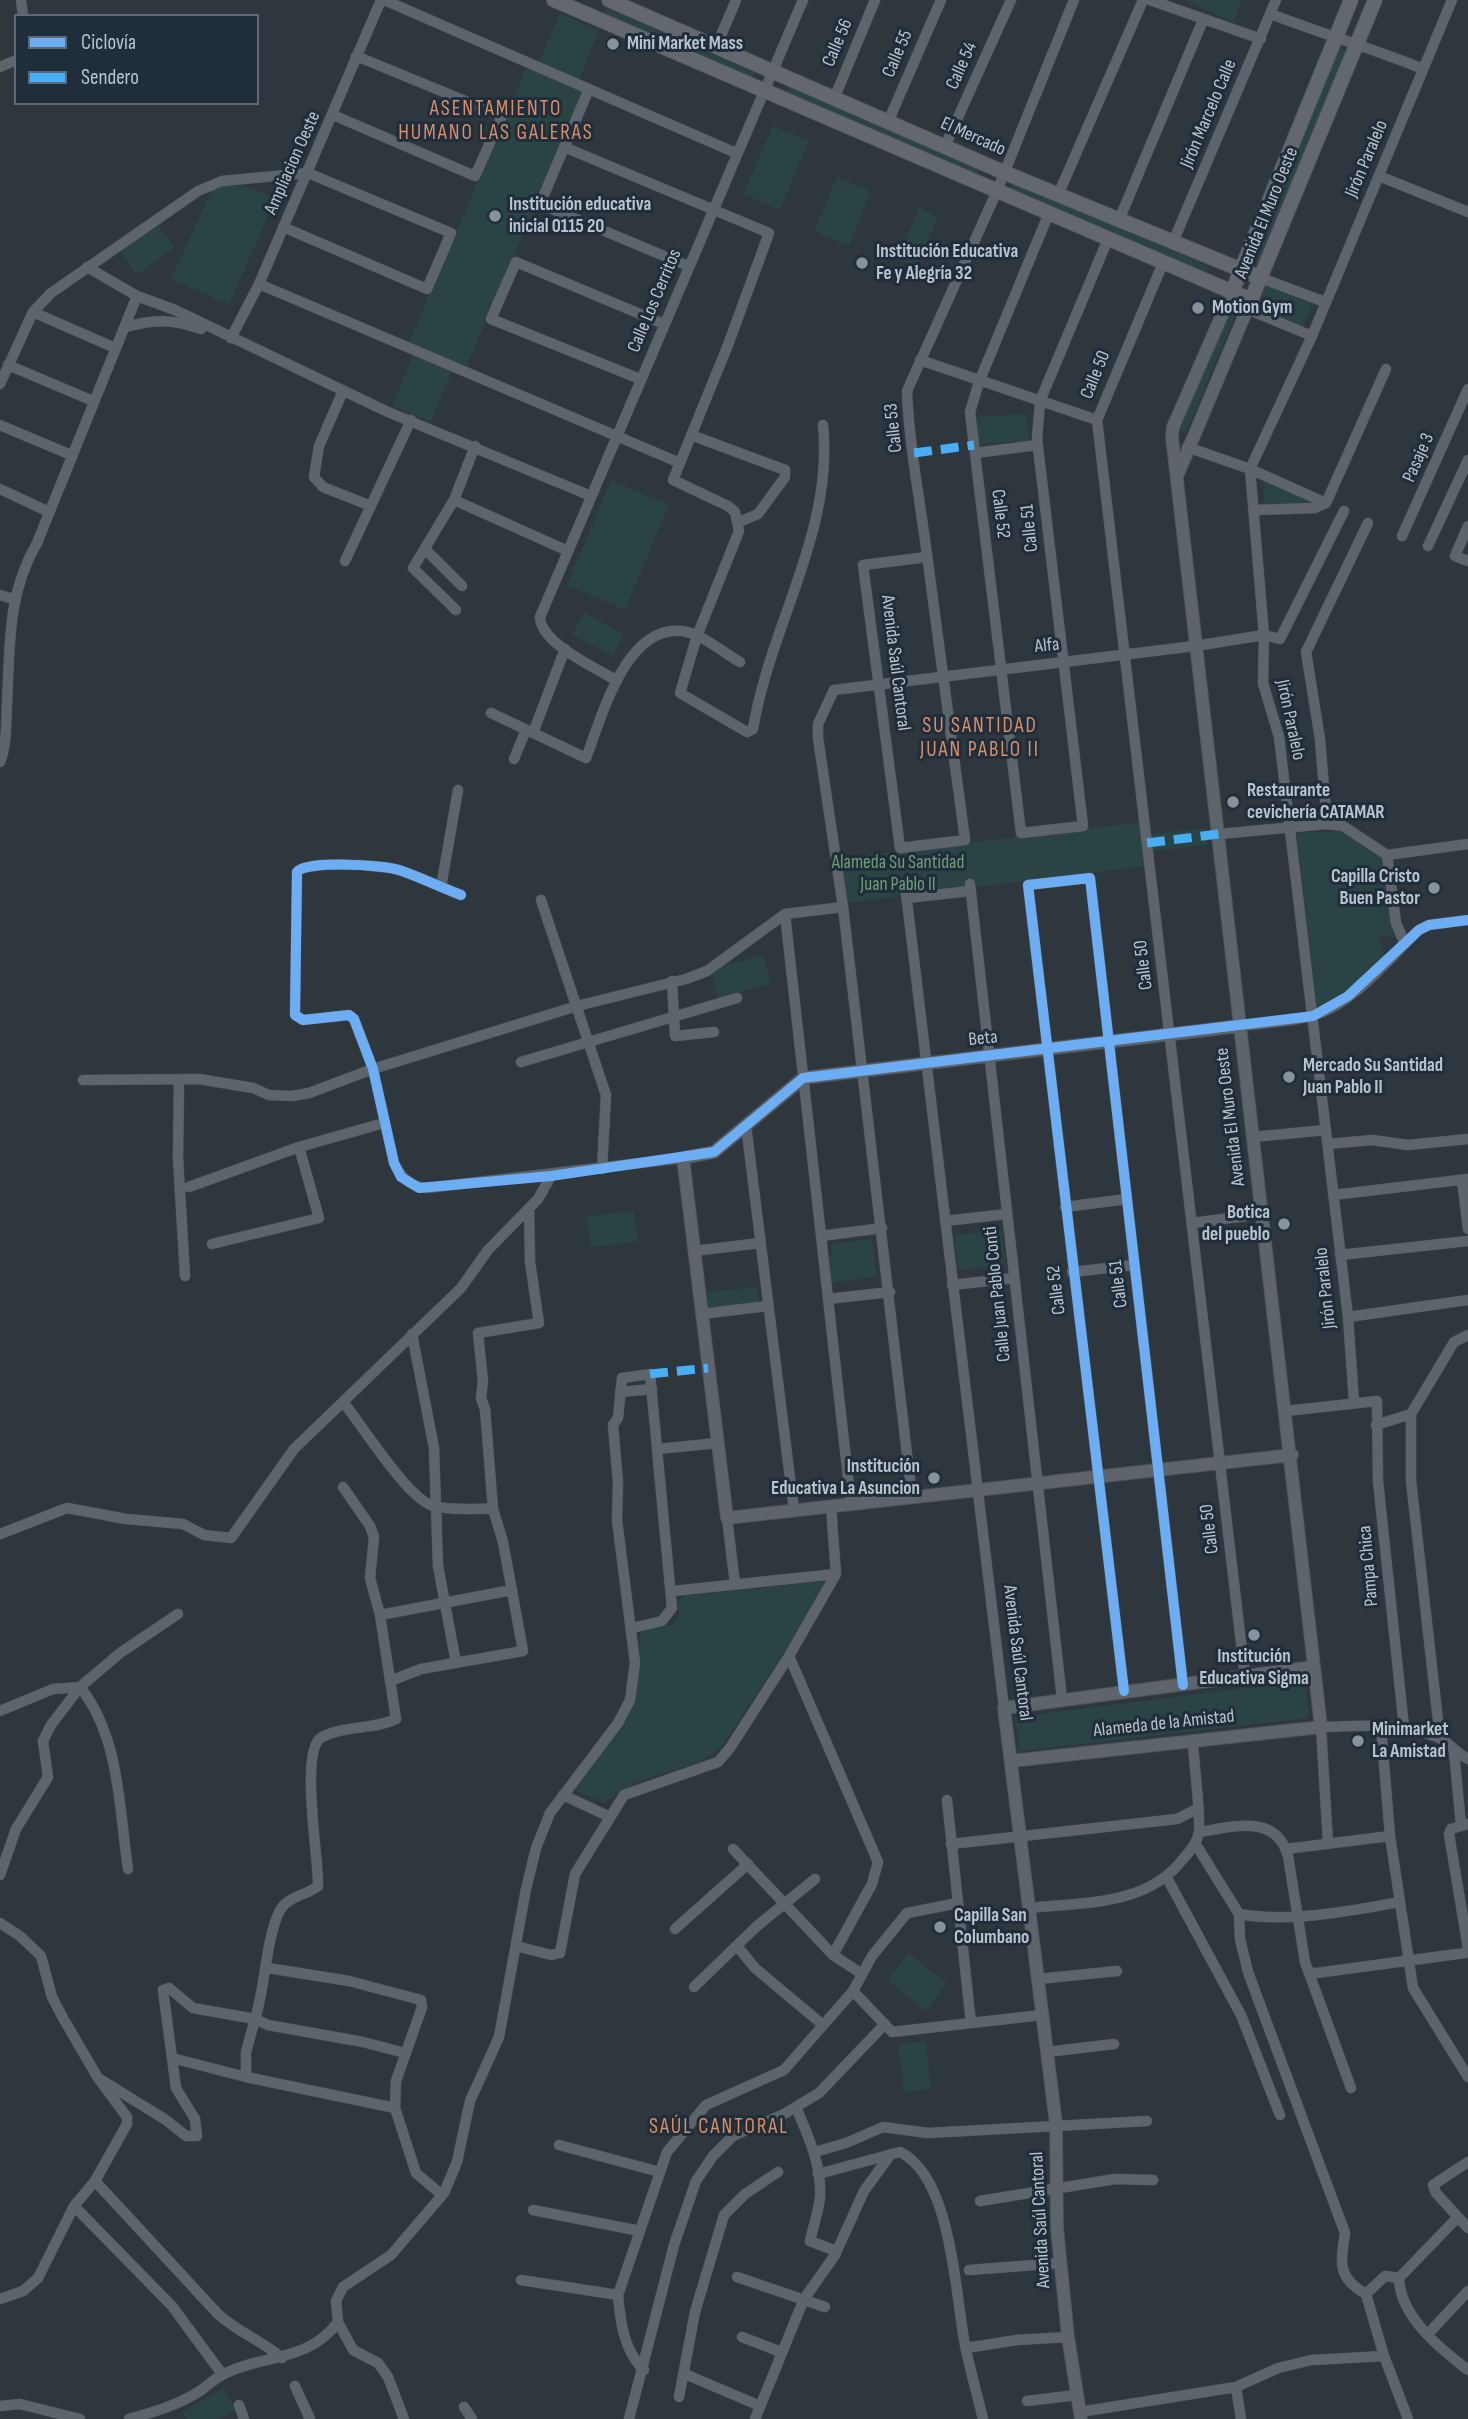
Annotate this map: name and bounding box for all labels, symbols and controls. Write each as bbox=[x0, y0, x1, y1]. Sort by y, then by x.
legend bbox=[14, 14, 259, 105]
street label: Calle 56 bbox=[818, 16, 858, 70]
street label: Calle 55 bbox=[878, 27, 918, 81]
text: Ciclovía bbox=[81, 30, 136, 55]
place label: Mini Market Mass bbox=[627, 33, 743, 55]
marker: Mini Market Mass bbox=[605, 36, 621, 52]
street label: Calle 54 bbox=[942, 39, 982, 93]
street label: Jirón Marcelo Calle bbox=[1176, 56, 1242, 172]
text: Sendero bbox=[81, 65, 139, 90]
district label: ASENTAMIENTO HUMANO LAS GALERAS bbox=[400, 97, 592, 147]
street label: Ampliacion Oeste bbox=[260, 108, 326, 218]
street label: El Mercado bbox=[937, 113, 1009, 161]
street label: Jirón Paralelo bbox=[1341, 117, 1393, 201]
street label: Avenida El Muro Oeste bbox=[1230, 144, 1304, 282]
place label: Institución educativa inicial 0115 20 bbox=[509, 194, 651, 238]
marker: Institución educativa inicial 0115 20 bbox=[487, 208, 503, 224]
place label: Institución Educativa Fe y Alegría 32 bbox=[876, 241, 1018, 285]
street label: Calle Los Cerritos bbox=[623, 246, 687, 356]
marker: Institución Educativa Fe y Alegría 32 bbox=[854, 255, 870, 271]
place label: Motion Gym bbox=[1212, 297, 1292, 319]
marker: Motion Gym bbox=[1190, 300, 1206, 316]
street label: Calle 50 bbox=[1076, 348, 1116, 402]
street label: Calle 53 bbox=[880, 402, 908, 454]
street label: Pasaje 3 bbox=[1398, 430, 1440, 486]
street label: Calle 52 bbox=[986, 488, 1014, 540]
street label: Calle 51 bbox=[1016, 503, 1044, 553]
street label: Avenida Saúl Cantoral bbox=[875, 594, 915, 732]
street label: Alfa bbox=[1034, 633, 1060, 659]
street label: Jirón Paralelo bbox=[1270, 678, 1310, 762]
district label: SU SANTIDAD JUAN PABLO II bbox=[922, 714, 1038, 764]
place label: Restaurante cevichería CATAMAR bbox=[1247, 780, 1385, 824]
marker: Restaurante cevichería CATAMAR bbox=[1225, 794, 1241, 810]
park label: Alameda Su Santidad Juan Pablo II bbox=[832, 852, 964, 896]
place label: Capilla Cristo Buen Pastor bbox=[1331, 866, 1420, 910]
marker: Capilla Cristo Buen Pastor bbox=[1426, 880, 1442, 896]
street label: Calle 50 bbox=[1130, 939, 1158, 991]
street label: Beta bbox=[967, 1026, 999, 1052]
street label: Avenida El Muro Oeste bbox=[1211, 1046, 1251, 1188]
place label: Mercado Su Santidad Juan Pablo II bbox=[1303, 1055, 1443, 1099]
marker: Mercado Su Santidad Juan Pablo II bbox=[1281, 1069, 1297, 1085]
place label: Botica del pueblo bbox=[1202, 1202, 1270, 1246]
marker: Botica del pueblo bbox=[1276, 1216, 1292, 1232]
street label: Calle Juan Pablo Conti bbox=[980, 1225, 1016, 1363]
street label: Jirón Paralelo bbox=[1310, 1246, 1342, 1330]
street label: Calle 51 bbox=[1105, 1259, 1133, 1309]
street label: Calle 52 bbox=[1043, 1264, 1071, 1316]
place label: Institución Educativa La Asuncion bbox=[771, 1456, 920, 1500]
marker: Institución Educativa La Asuncion bbox=[926, 1470, 942, 1486]
street label: Calle 50 bbox=[1196, 1503, 1224, 1555]
street label: Pampa Chica bbox=[1354, 1525, 1384, 1607]
street label: Avenida Saúl Cantoral bbox=[997, 1584, 1037, 1722]
marker: Institución Educativa Sigma bbox=[1246, 1627, 1262, 1643]
place label: Institución Educativa Sigma bbox=[1199, 1646, 1309, 1690]
street label: Alameda de la Amistad bbox=[1092, 1705, 1236, 1743]
place label: Minimarket La Amistad bbox=[1372, 1719, 1448, 1763]
marker: Minimarket La Amistad bbox=[1350, 1733, 1366, 1749]
place label: Capilla San Columbano bbox=[954, 1905, 1029, 1949]
marker: Capilla San Columbano bbox=[932, 1919, 948, 1935]
district label: SAÚL CANTORAL bbox=[651, 2115, 787, 2141]
street label: Avenida Saúl Cantoral bbox=[1026, 2151, 1056, 2289]

